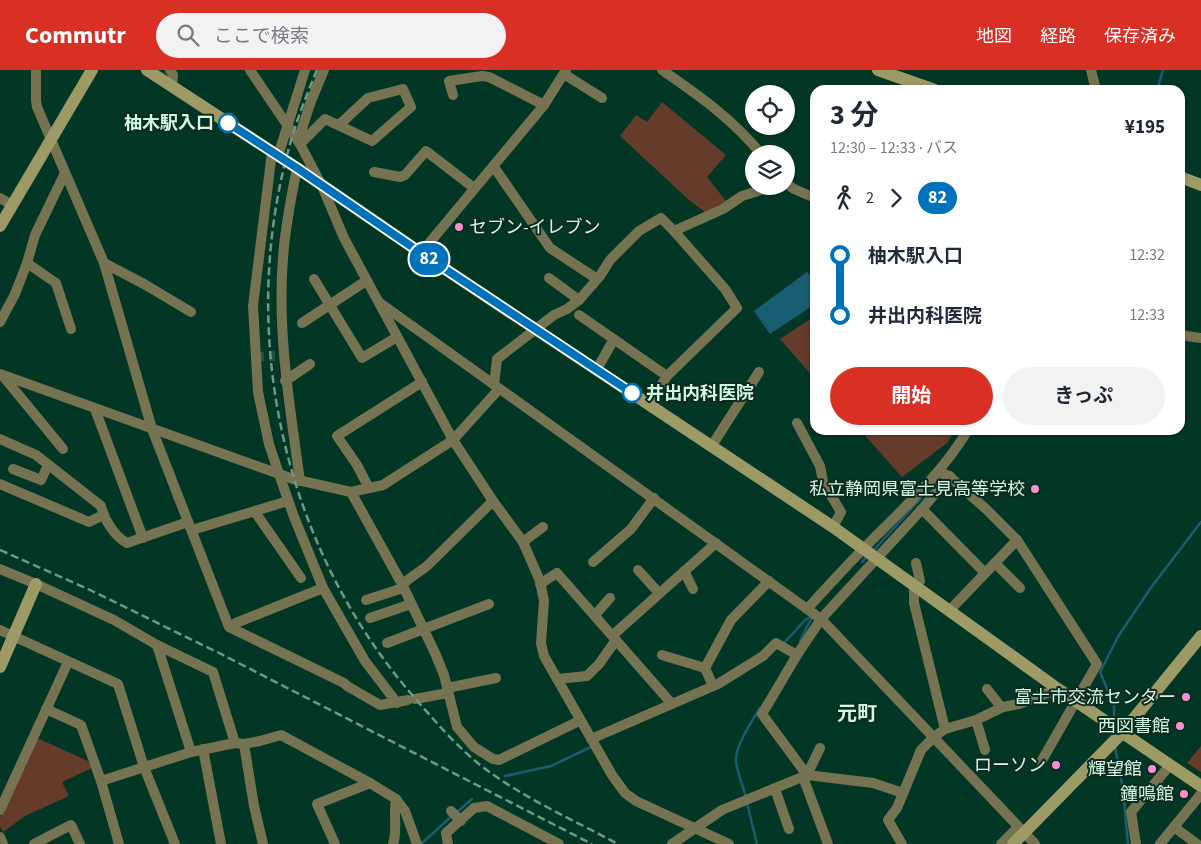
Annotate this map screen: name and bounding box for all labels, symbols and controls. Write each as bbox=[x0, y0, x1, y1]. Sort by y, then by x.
search box bbox=[156, 13, 506, 58]
text: Commutr bbox=[25, 18, 126, 53]
icon: search bbox=[174, 21, 202, 49]
text: ここで検索 bbox=[214, 23, 309, 50]
text: 地図 bbox=[976, 24, 1012, 49]
text: 経路 bbox=[1040, 24, 1076, 49]
text: 保存済み bbox=[1104, 24, 1176, 49]
map controls bbox=[745, 85, 795, 195]
button: locate bbox=[745, 85, 795, 135]
text: 3 分 bbox=[830, 95, 878, 135]
place label: 柚木駅入口 bbox=[124, 111, 214, 136]
marker: 柚木駅入口 bbox=[218, 113, 238, 133]
text: ¥195 bbox=[1125, 114, 1165, 141]
text: 12:30 – 12:33 · バス bbox=[830, 137, 958, 159]
button: layers bbox=[745, 145, 795, 195]
icon: walk bbox=[830, 184, 858, 212]
icon: forward bbox=[882, 184, 910, 212]
text: 82 bbox=[928, 185, 947, 210]
text: 2 bbox=[866, 187, 874, 209]
place label: セブン-イレブン bbox=[469, 215, 601, 240]
marker: セブン-イレブン bbox=[453, 221, 465, 233]
line badge: 82 bbox=[406, 243, 452, 275]
text: 柚木駅入口 bbox=[868, 243, 963, 270]
text: 12:32 bbox=[1129, 244, 1165, 266]
text: 82 bbox=[419, 246, 439, 271]
text: 井出内科医院 bbox=[868, 303, 982, 330]
text: 12:33 bbox=[1129, 304, 1165, 326]
button: 開始 bbox=[830, 367, 993, 425]
button: きっぷ bbox=[1003, 367, 1165, 425]
place label: 井出内科医院 bbox=[646, 381, 754, 406]
marker: 井出内科医院 bbox=[622, 383, 642, 403]
place label: 私立静岡県富士見高等学校 bbox=[809, 477, 1025, 502]
marker: 私立静岡県富士見高等学校 bbox=[1029, 483, 1041, 495]
place label: 富士市交流センター bbox=[1014, 685, 1176, 710]
marker: 富士市交流センター bbox=[1180, 691, 1192, 703]
district label: 元町 bbox=[837, 700, 877, 728]
place label: 西図書館 bbox=[1098, 714, 1170, 739]
marker: 西図書館 bbox=[1174, 720, 1186, 732]
place label: ローソン bbox=[974, 753, 1046, 778]
place label: 輝望館 bbox=[1088, 757, 1142, 782]
marker: ローソン bbox=[1050, 759, 1062, 771]
marker: 輝望館 bbox=[1146, 763, 1158, 775]
place label: 鐘鳴館 bbox=[1120, 782, 1174, 807]
marker: 鐘鳴館 bbox=[1178, 788, 1190, 800]

